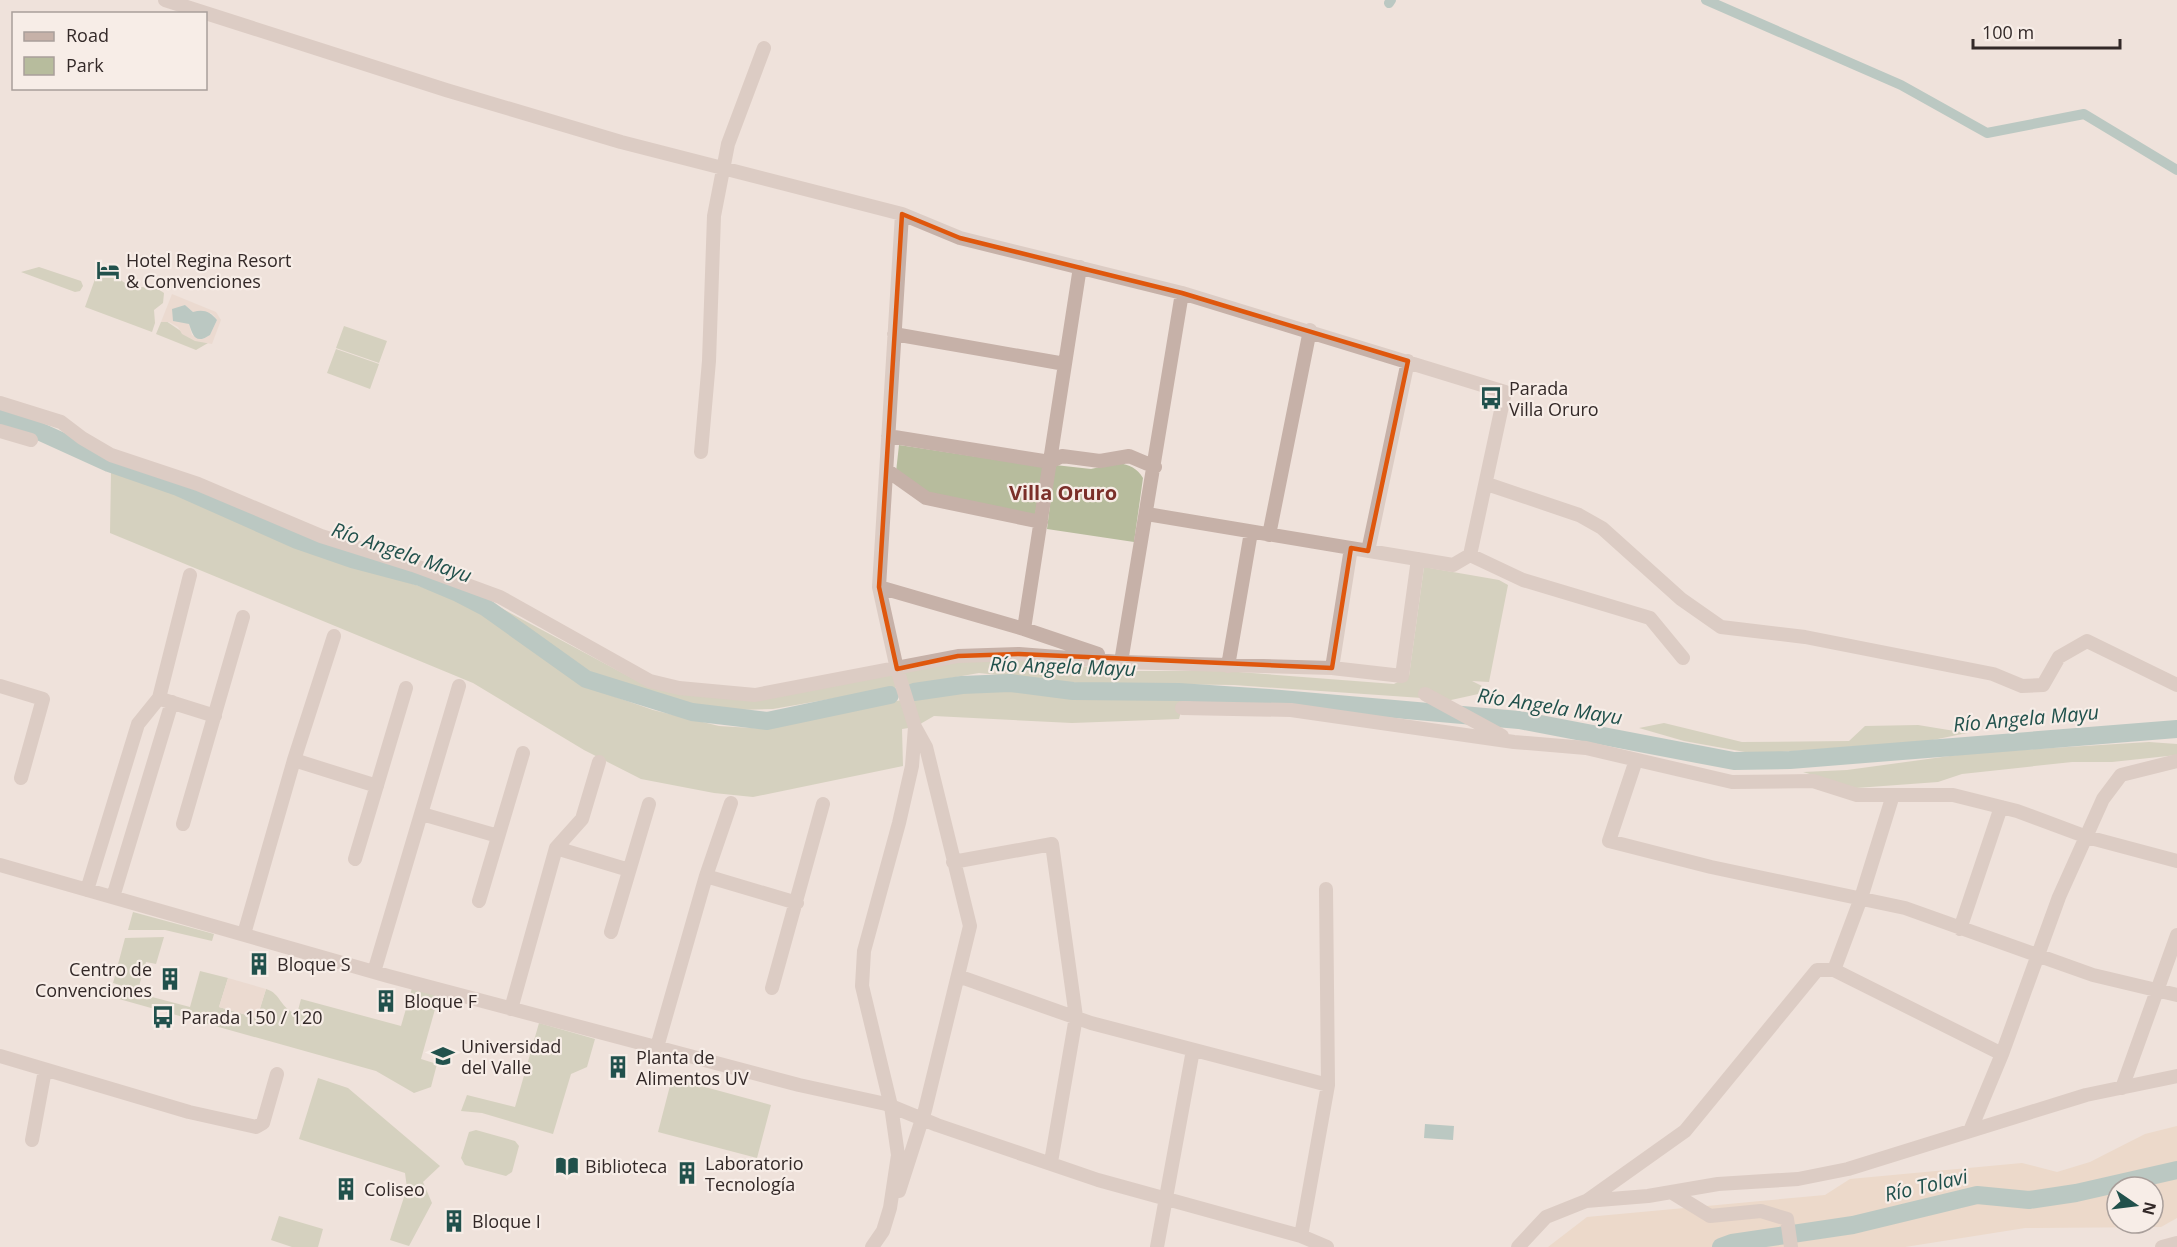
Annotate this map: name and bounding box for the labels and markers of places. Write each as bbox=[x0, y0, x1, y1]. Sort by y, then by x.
place label: Hotel Regina Resort & Convenciones bbox=[126, 248, 292, 293]
hotel icon: Hotel Regina Resort & Convenciones bbox=[95, 257, 121, 283]
place label: Parada Villa Oruro bbox=[1509, 376, 1599, 421]
bus stop icon: Parada Villa Oruro bbox=[1478, 385, 1504, 411]
building icon: Bloque S bbox=[246, 951, 272, 977]
place label: Bloque S bbox=[277, 952, 351, 976]
place label: Centro de Convenciones bbox=[35, 957, 152, 1002]
building icon: Centro de Convenciones bbox=[157, 966, 183, 992]
building icon: Bloque F bbox=[373, 988, 399, 1014]
place label: Bloque F bbox=[404, 989, 477, 1013]
bus stop icon: Parada 150 / 120 bbox=[150, 1004, 176, 1030]
place label: Parada 150 / 120 bbox=[181, 1005, 323, 1029]
place label: Universidad del Valle bbox=[461, 1034, 561, 1079]
school or university icon: Universidad del Valle bbox=[430, 1043, 456, 1069]
place label: Planta de Alimentos UV bbox=[636, 1045, 749, 1090]
building icon: Planta de Alimentos UV bbox=[605, 1054, 631, 1080]
place label: Laboratorio Tecnología bbox=[705, 1151, 804, 1196]
library icon: Biblioteca bbox=[554, 1153, 580, 1179]
place label: Biblioteca bbox=[585, 1154, 667, 1178]
building icon: Laboratorio Tecnología bbox=[674, 1160, 700, 1186]
building icon: Coliseo bbox=[333, 1176, 359, 1202]
place label: Coliseo bbox=[364, 1177, 425, 1201]
building icon: Bloque I bbox=[441, 1208, 467, 1234]
place label: Bloque I bbox=[472, 1209, 541, 1233]

